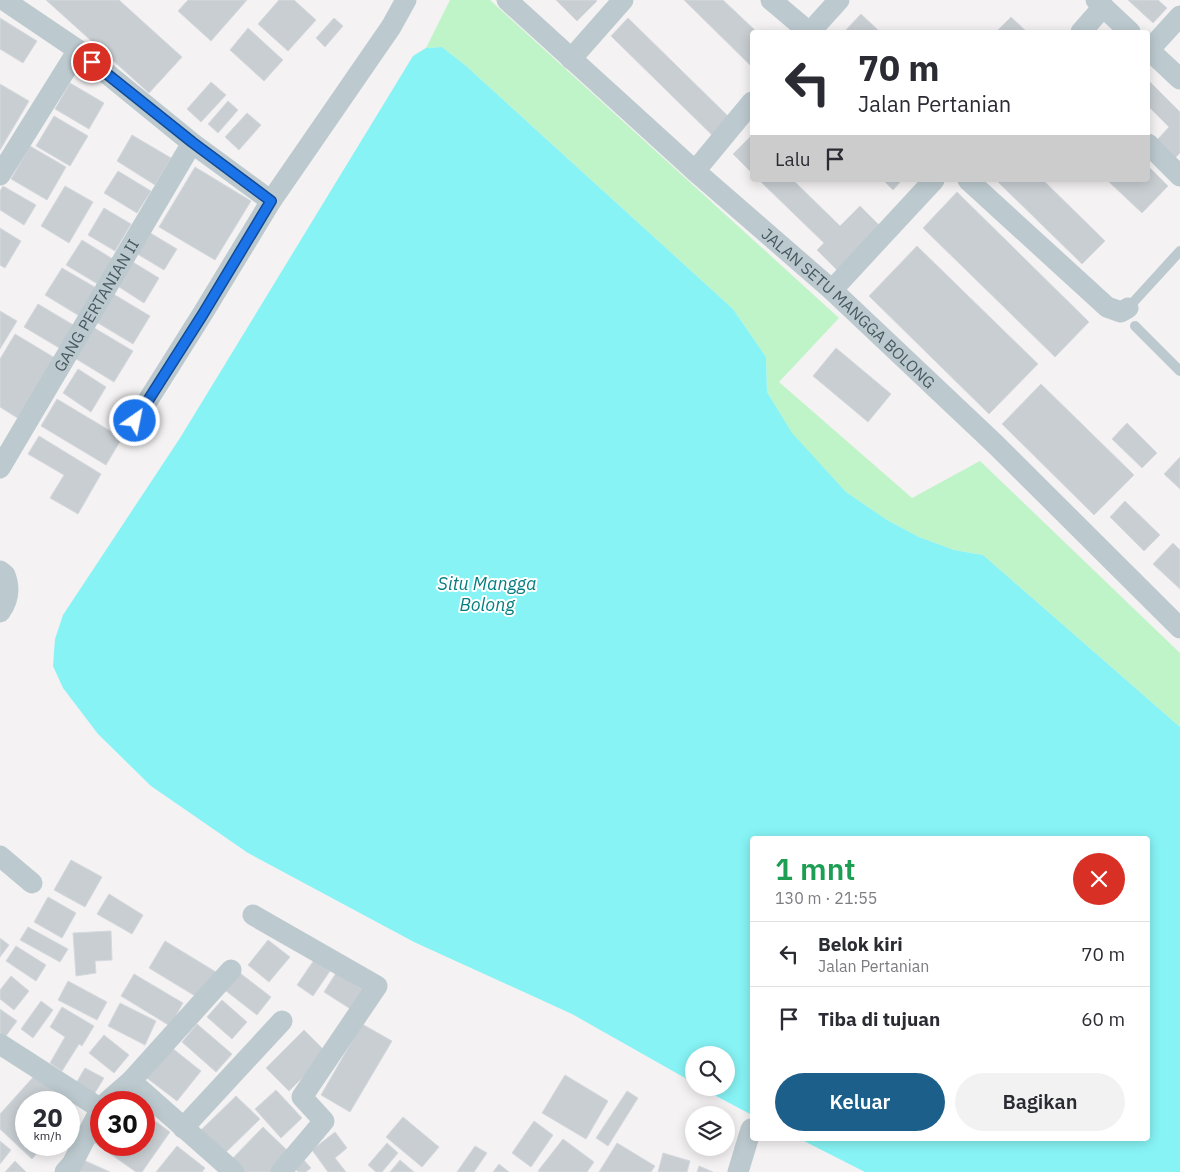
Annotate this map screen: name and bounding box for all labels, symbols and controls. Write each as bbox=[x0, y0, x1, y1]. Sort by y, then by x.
pin bbox=[71, 41, 113, 83]
text: 70 m bbox=[858, 45, 940, 91]
icon: arrive bbox=[78, 48, 106, 76]
icon: left bbox=[775, 50, 840, 115]
text: Jalan Pertanian bbox=[858, 89, 1011, 118]
icon: arrive bbox=[821, 145, 849, 173]
text: Lalu bbox=[775, 147, 811, 171]
street label: JALAN SETU MANGGA BOLONG bbox=[758, 224, 940, 392]
street label: GANG PERTANIAN II bbox=[49, 235, 143, 375]
position arrow bbox=[108, 394, 160, 446]
water label: Situ Mangga Bolong bbox=[438, 572, 536, 616]
text: 1 mnt bbox=[775, 849, 856, 888]
button: close bbox=[1073, 853, 1125, 905]
text: 130 m · 21:55 bbox=[775, 888, 877, 908]
text: Belok kiri bbox=[818, 932, 903, 956]
icon: left bbox=[775, 940, 803, 968]
text: 70 m bbox=[1081, 942, 1125, 966]
text: Jalan Pertanian bbox=[818, 956, 929, 976]
icon: arrive bbox=[775, 1005, 803, 1033]
text: Tiba di tujuan bbox=[818, 1007, 940, 1031]
text: 60 m bbox=[1081, 1007, 1125, 1031]
map controls bbox=[685, 1046, 735, 1156]
button: search bbox=[685, 1046, 735, 1096]
button: Keluar bbox=[775, 1073, 945, 1131]
button: Bagikan bbox=[955, 1073, 1125, 1131]
speed limit sign: 30 bbox=[90, 1091, 155, 1156]
text: 20 bbox=[32, 1101, 63, 1134]
button: layers bbox=[685, 1106, 735, 1156]
text: km/h bbox=[33, 1128, 62, 1143]

